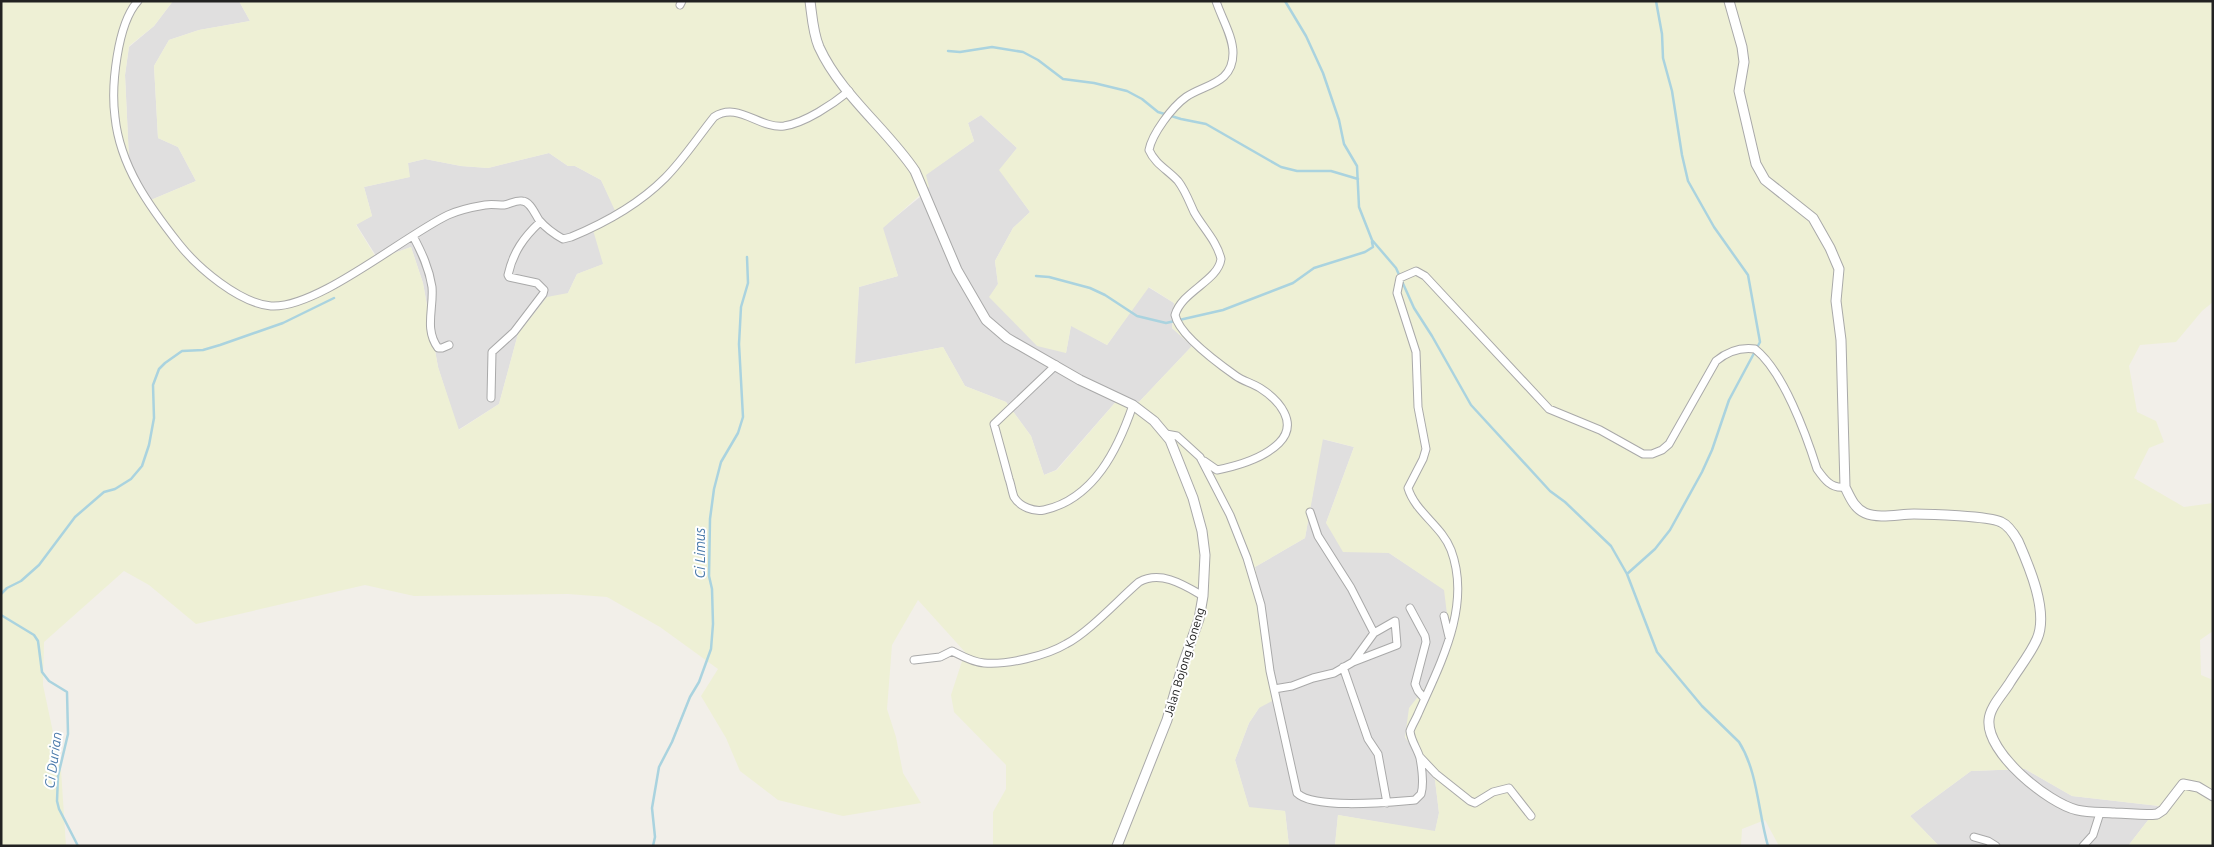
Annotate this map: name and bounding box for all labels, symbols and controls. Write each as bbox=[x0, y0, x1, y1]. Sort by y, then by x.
water label: Ci Limus bbox=[692, 527, 708, 579]
street label: Jalan Bojong Koneng bbox=[1161, 606, 1207, 718]
water label: Ci Durian bbox=[41, 731, 65, 789]

